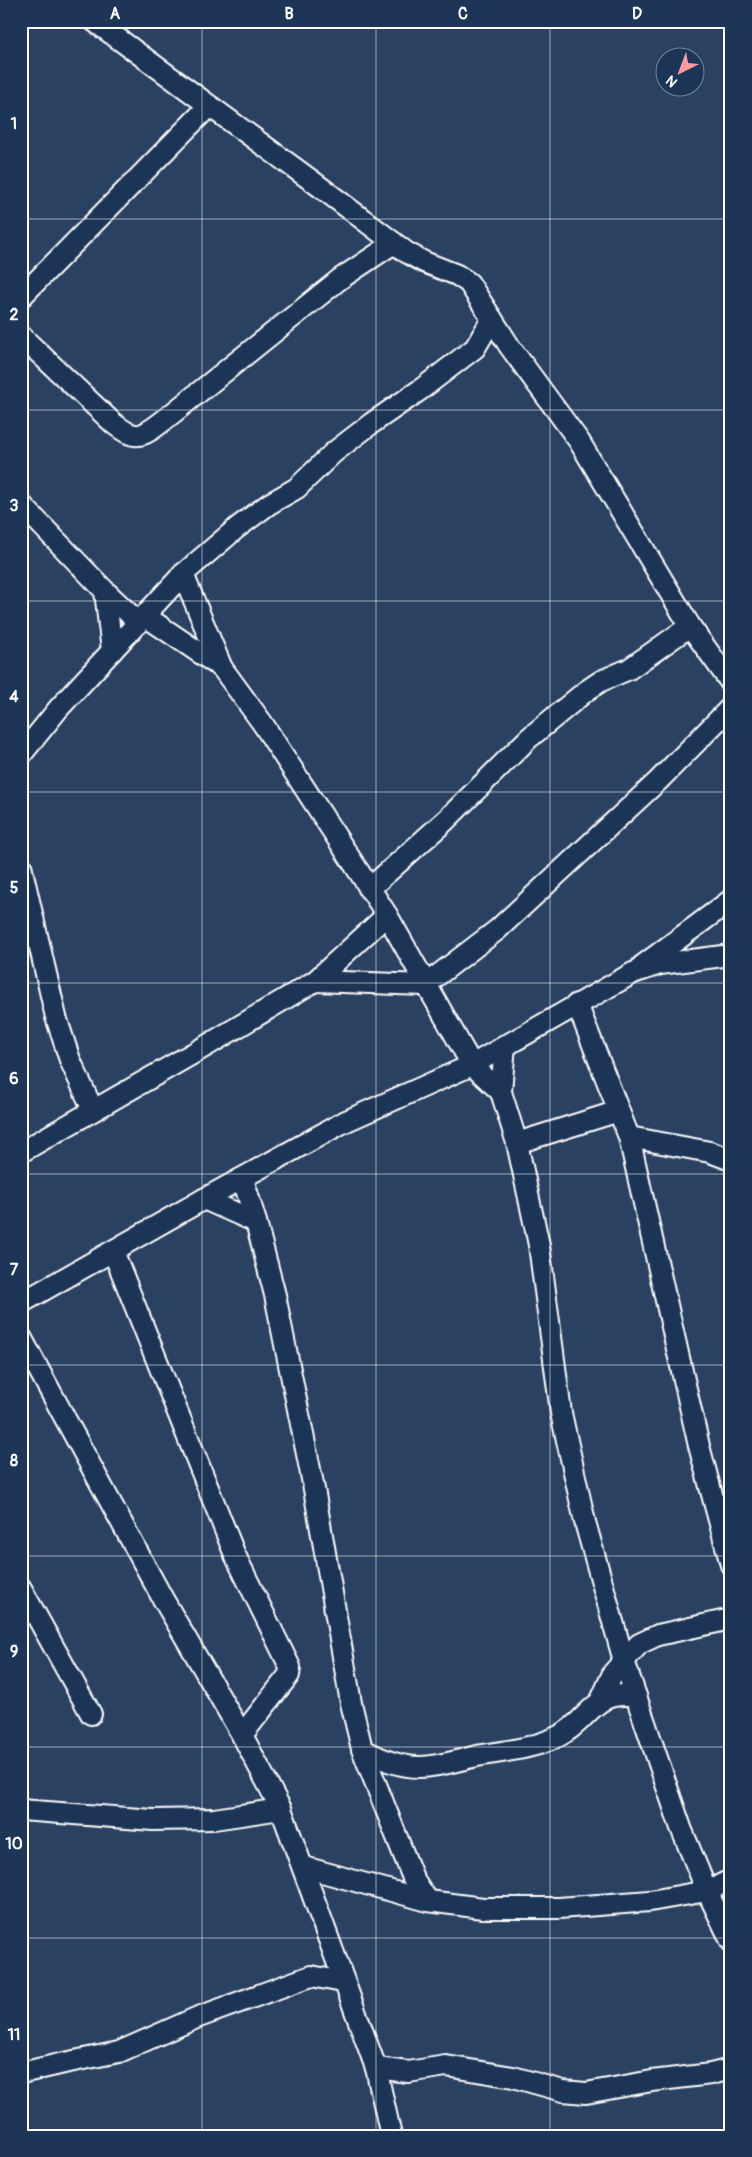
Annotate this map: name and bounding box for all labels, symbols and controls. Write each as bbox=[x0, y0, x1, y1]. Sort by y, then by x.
text: A bbox=[110, 4, 121, 24]
text: B bbox=[284, 4, 294, 24]
text: C bbox=[458, 4, 468, 24]
text: D bbox=[632, 4, 642, 24]
north arrow bbox=[654, 48, 704, 98]
text: N bbox=[662, 72, 681, 91]
text: 1 bbox=[11, 114, 17, 134]
text: 2 bbox=[10, 305, 19, 325]
text: 3 bbox=[10, 496, 19, 516]
text: 4 bbox=[9, 687, 19, 707]
text: 5 bbox=[10, 878, 19, 898]
text: 6 bbox=[9, 1069, 19, 1089]
text: 7 bbox=[10, 1260, 19, 1280]
text: 8 bbox=[10, 1451, 18, 1471]
text: 9 bbox=[10, 1642, 18, 1662]
text: 10 bbox=[5, 1834, 23, 1854]
text: 11 bbox=[8, 2025, 20, 2045]

